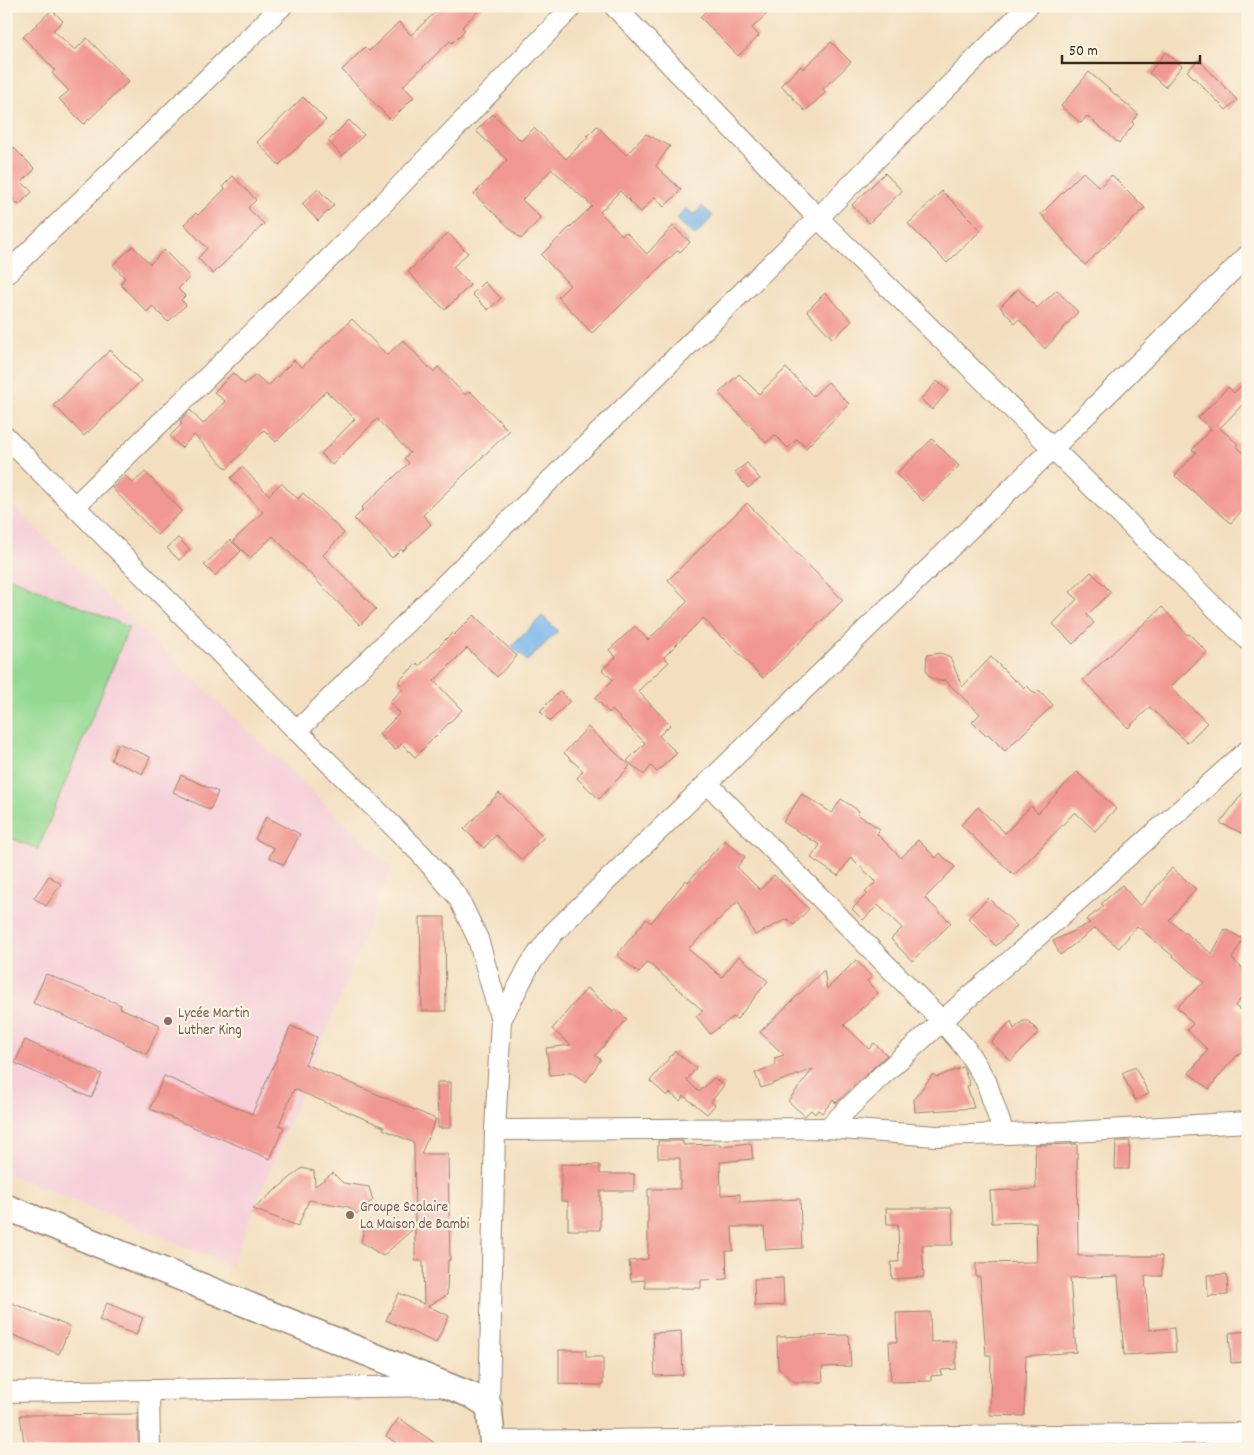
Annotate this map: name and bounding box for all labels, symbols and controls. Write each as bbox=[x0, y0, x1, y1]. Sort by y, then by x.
scale bar bbox=[1062, 32, 1199, 64]
text: 50 m bbox=[1069, 41, 1098, 63]
place label: Lycée Martin Luther King bbox=[178, 1003, 249, 1042]
marker: Lycée Martin Luther King bbox=[162, 1015, 174, 1027]
place label: Groupe Scolaire La Maison de Bambi bbox=[360, 1197, 470, 1236]
marker: Groupe Scolaire La Maison de Bambi bbox=[344, 1209, 356, 1221]

